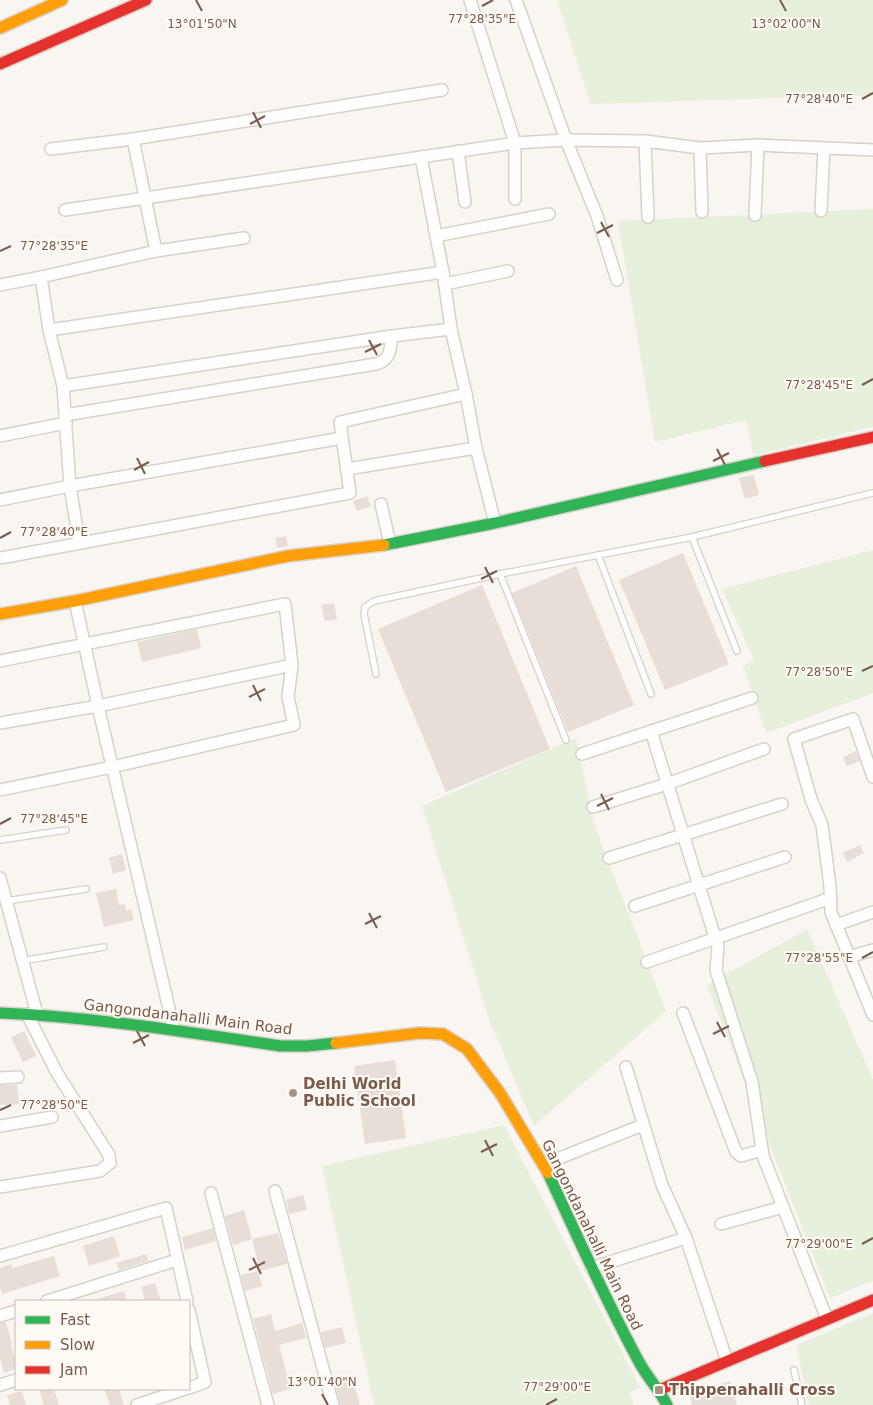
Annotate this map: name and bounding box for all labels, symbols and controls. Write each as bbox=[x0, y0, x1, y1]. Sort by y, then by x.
text: 77°28'35"E bbox=[448, 12, 516, 26]
text: 13°01'50"N bbox=[167, 17, 237, 31]
text: 13°02'00"N bbox=[751, 17, 821, 31]
text: 77°28'40"E bbox=[785, 92, 853, 106]
text: 77°28'35"E bbox=[20, 239, 88, 253]
text: 77°28'45"E bbox=[785, 378, 853, 392]
text: 77°28'40"E bbox=[20, 525, 88, 539]
text: 77°28'50"E bbox=[785, 665, 853, 679]
text: 77°28'45"E bbox=[20, 812, 88, 826]
text: 77°28'55"E bbox=[785, 951, 853, 965]
street label: Gangondanahalli Main Road bbox=[83, 995, 293, 1039]
place label: Delhi World Public School bbox=[303, 1075, 416, 1110]
marker: Delhi World Public School bbox=[287, 1087, 299, 1099]
text: 77°28'50"E bbox=[20, 1098, 88, 1112]
street label: Gangondanahalli Main Road bbox=[538, 1137, 646, 1333]
text: 77°29'00"E bbox=[785, 1237, 853, 1251]
legend bbox=[15, 1300, 190, 1390]
text: Fast bbox=[60, 1311, 90, 1329]
text: Slow bbox=[60, 1336, 95, 1354]
text: Jam bbox=[59, 1361, 88, 1379]
text: 13°01'40"N bbox=[287, 1375, 357, 1389]
text: 77°29'00"E bbox=[523, 1380, 591, 1394]
place label: Thippenahalli Cross bbox=[669, 1381, 836, 1399]
marker: Thippenahalli Cross bbox=[653, 1384, 665, 1396]

